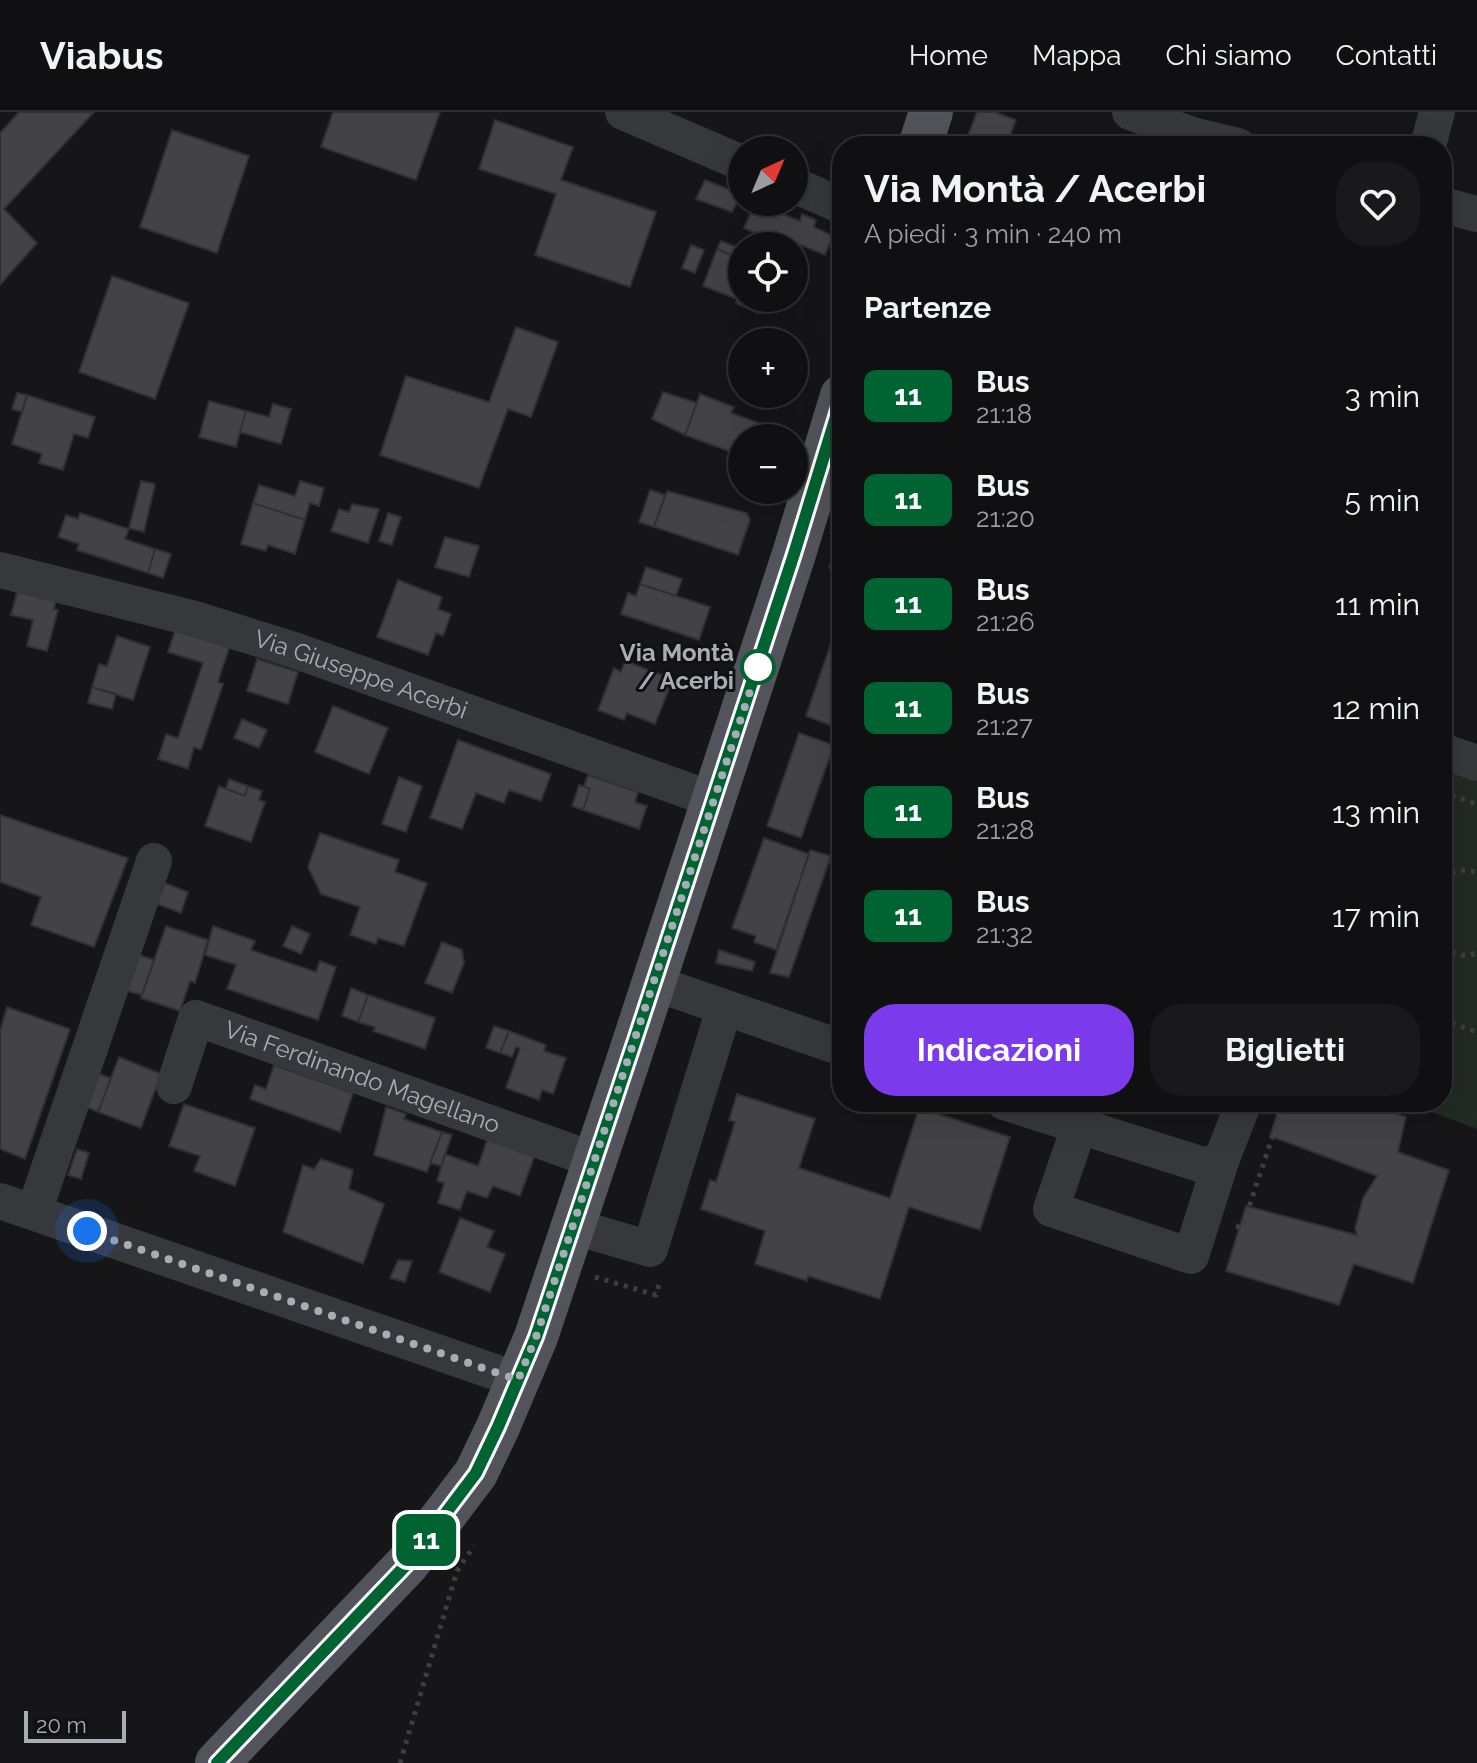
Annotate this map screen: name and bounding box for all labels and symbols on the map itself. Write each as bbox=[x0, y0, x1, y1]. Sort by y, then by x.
north arrow bbox=[728, 136, 808, 216]
street label: Via Giuseppe Acerbi bbox=[251, 624, 471, 725]
place label: Via Montà / Acerbi bbox=[620, 638, 734, 695]
marker: Via Montà / Acerbi bbox=[741, 650, 775, 684]
street label: Via Ferdinando Magellano bbox=[221, 1014, 504, 1139]
your location bbox=[67, 1211, 107, 1251]
line badge: 11 bbox=[390, 1514, 462, 1566]
scale bar bbox=[24, 1707, 126, 1743]

